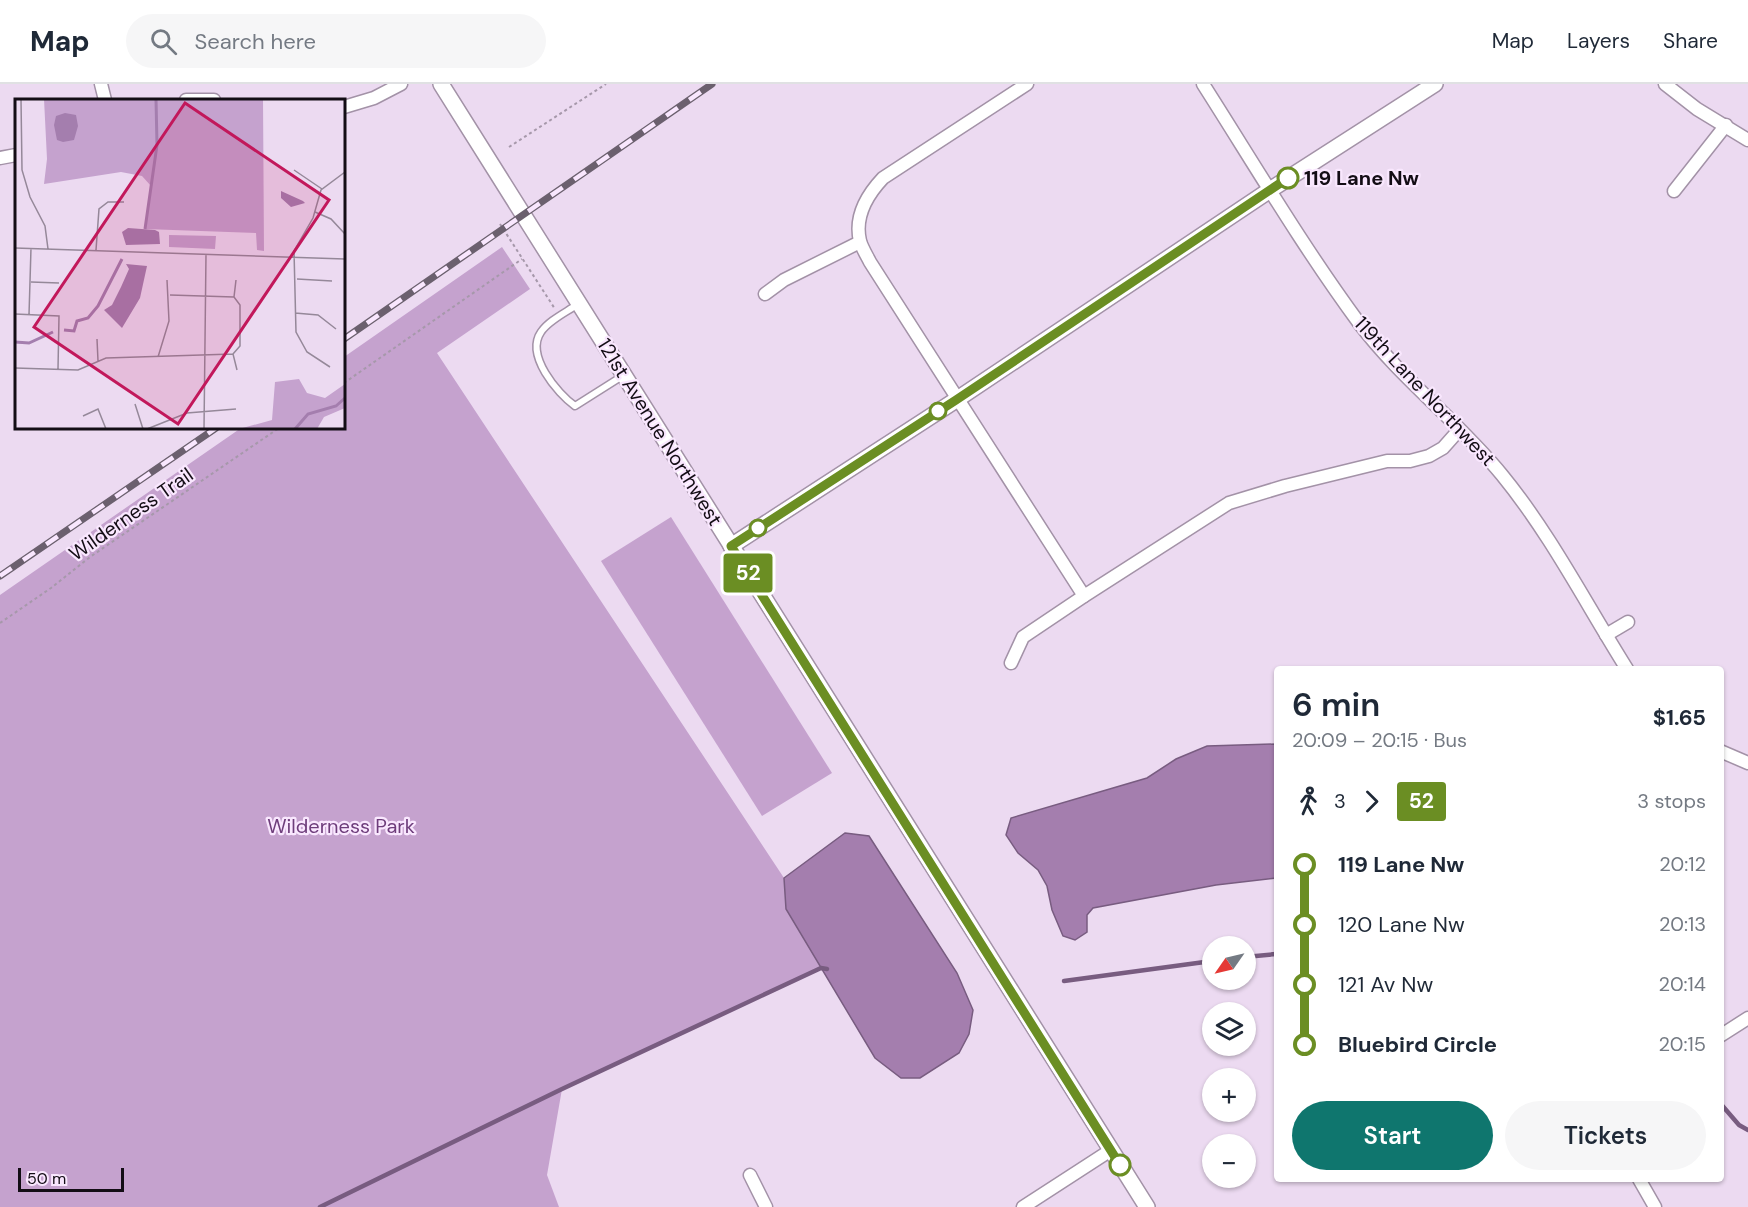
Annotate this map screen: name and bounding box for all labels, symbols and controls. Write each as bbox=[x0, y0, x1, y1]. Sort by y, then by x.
search box bbox=[126, 14, 546, 68]
text: Map bbox=[30, 23, 90, 60]
icon: search bbox=[147, 25, 180, 58]
text: Search here bbox=[195, 27, 316, 56]
text: Map bbox=[1492, 27, 1534, 55]
text: Layers bbox=[1567, 27, 1630, 55]
text: Share bbox=[1663, 27, 1718, 55]
inset map bbox=[15, 99, 345, 429]
place label: 119 Lane Nw bbox=[1304, 165, 1419, 191]
marker: 119 Lane Nw bbox=[1277, 167, 1299, 189]
street label: 119th Lane Northwest bbox=[1349, 311, 1501, 471]
street label: 121st Avenue Northwest bbox=[592, 333, 728, 531]
unlabelled marker bbox=[929, 402, 947, 420]
street label: Wilderness Trail bbox=[64, 462, 198, 566]
unlabelled marker bbox=[749, 519, 767, 537]
line badge: 52 bbox=[721, 554, 775, 592]
text: 52 bbox=[735, 559, 761, 587]
text: 6 min bbox=[1292, 683, 1380, 726]
text: $1.65 bbox=[1653, 703, 1706, 732]
text: 20:09 – 20:15 · Bus bbox=[1292, 727, 1467, 753]
icon: walk bbox=[1292, 785, 1325, 818]
icon: forward bbox=[1355, 785, 1388, 818]
text: 52 bbox=[1409, 787, 1434, 815]
text: 3 bbox=[1334, 788, 1346, 814]
text: 3 stops bbox=[1637, 788, 1706, 814]
park label: Wilderness Park bbox=[267, 813, 415, 839]
text: 119 Lane Nw bbox=[1338, 850, 1464, 879]
text: 20:12 bbox=[1659, 851, 1706, 877]
text: 120 Lane Nw bbox=[1338, 910, 1465, 939]
text: 20:13 bbox=[1659, 911, 1706, 937]
north arrow bbox=[1202, 936, 1256, 990]
map controls bbox=[1202, 936, 1256, 1188]
text: 121 Av Nw bbox=[1338, 970, 1433, 999]
text: 20:14 bbox=[1659, 971, 1706, 997]
button: layers bbox=[1202, 1002, 1256, 1056]
text: Bluebird Circle bbox=[1338, 1030, 1497, 1059]
text: 20:15 bbox=[1659, 1031, 1706, 1057]
button: + bbox=[1202, 1068, 1256, 1122]
button: Start bbox=[1292, 1101, 1493, 1170]
button: Tickets bbox=[1505, 1101, 1706, 1170]
button: − bbox=[1202, 1134, 1256, 1188]
unlabelled marker bbox=[1109, 1154, 1131, 1176]
scale bar bbox=[18, 1165, 124, 1192]
text: 50 m bbox=[27, 1168, 66, 1189]

